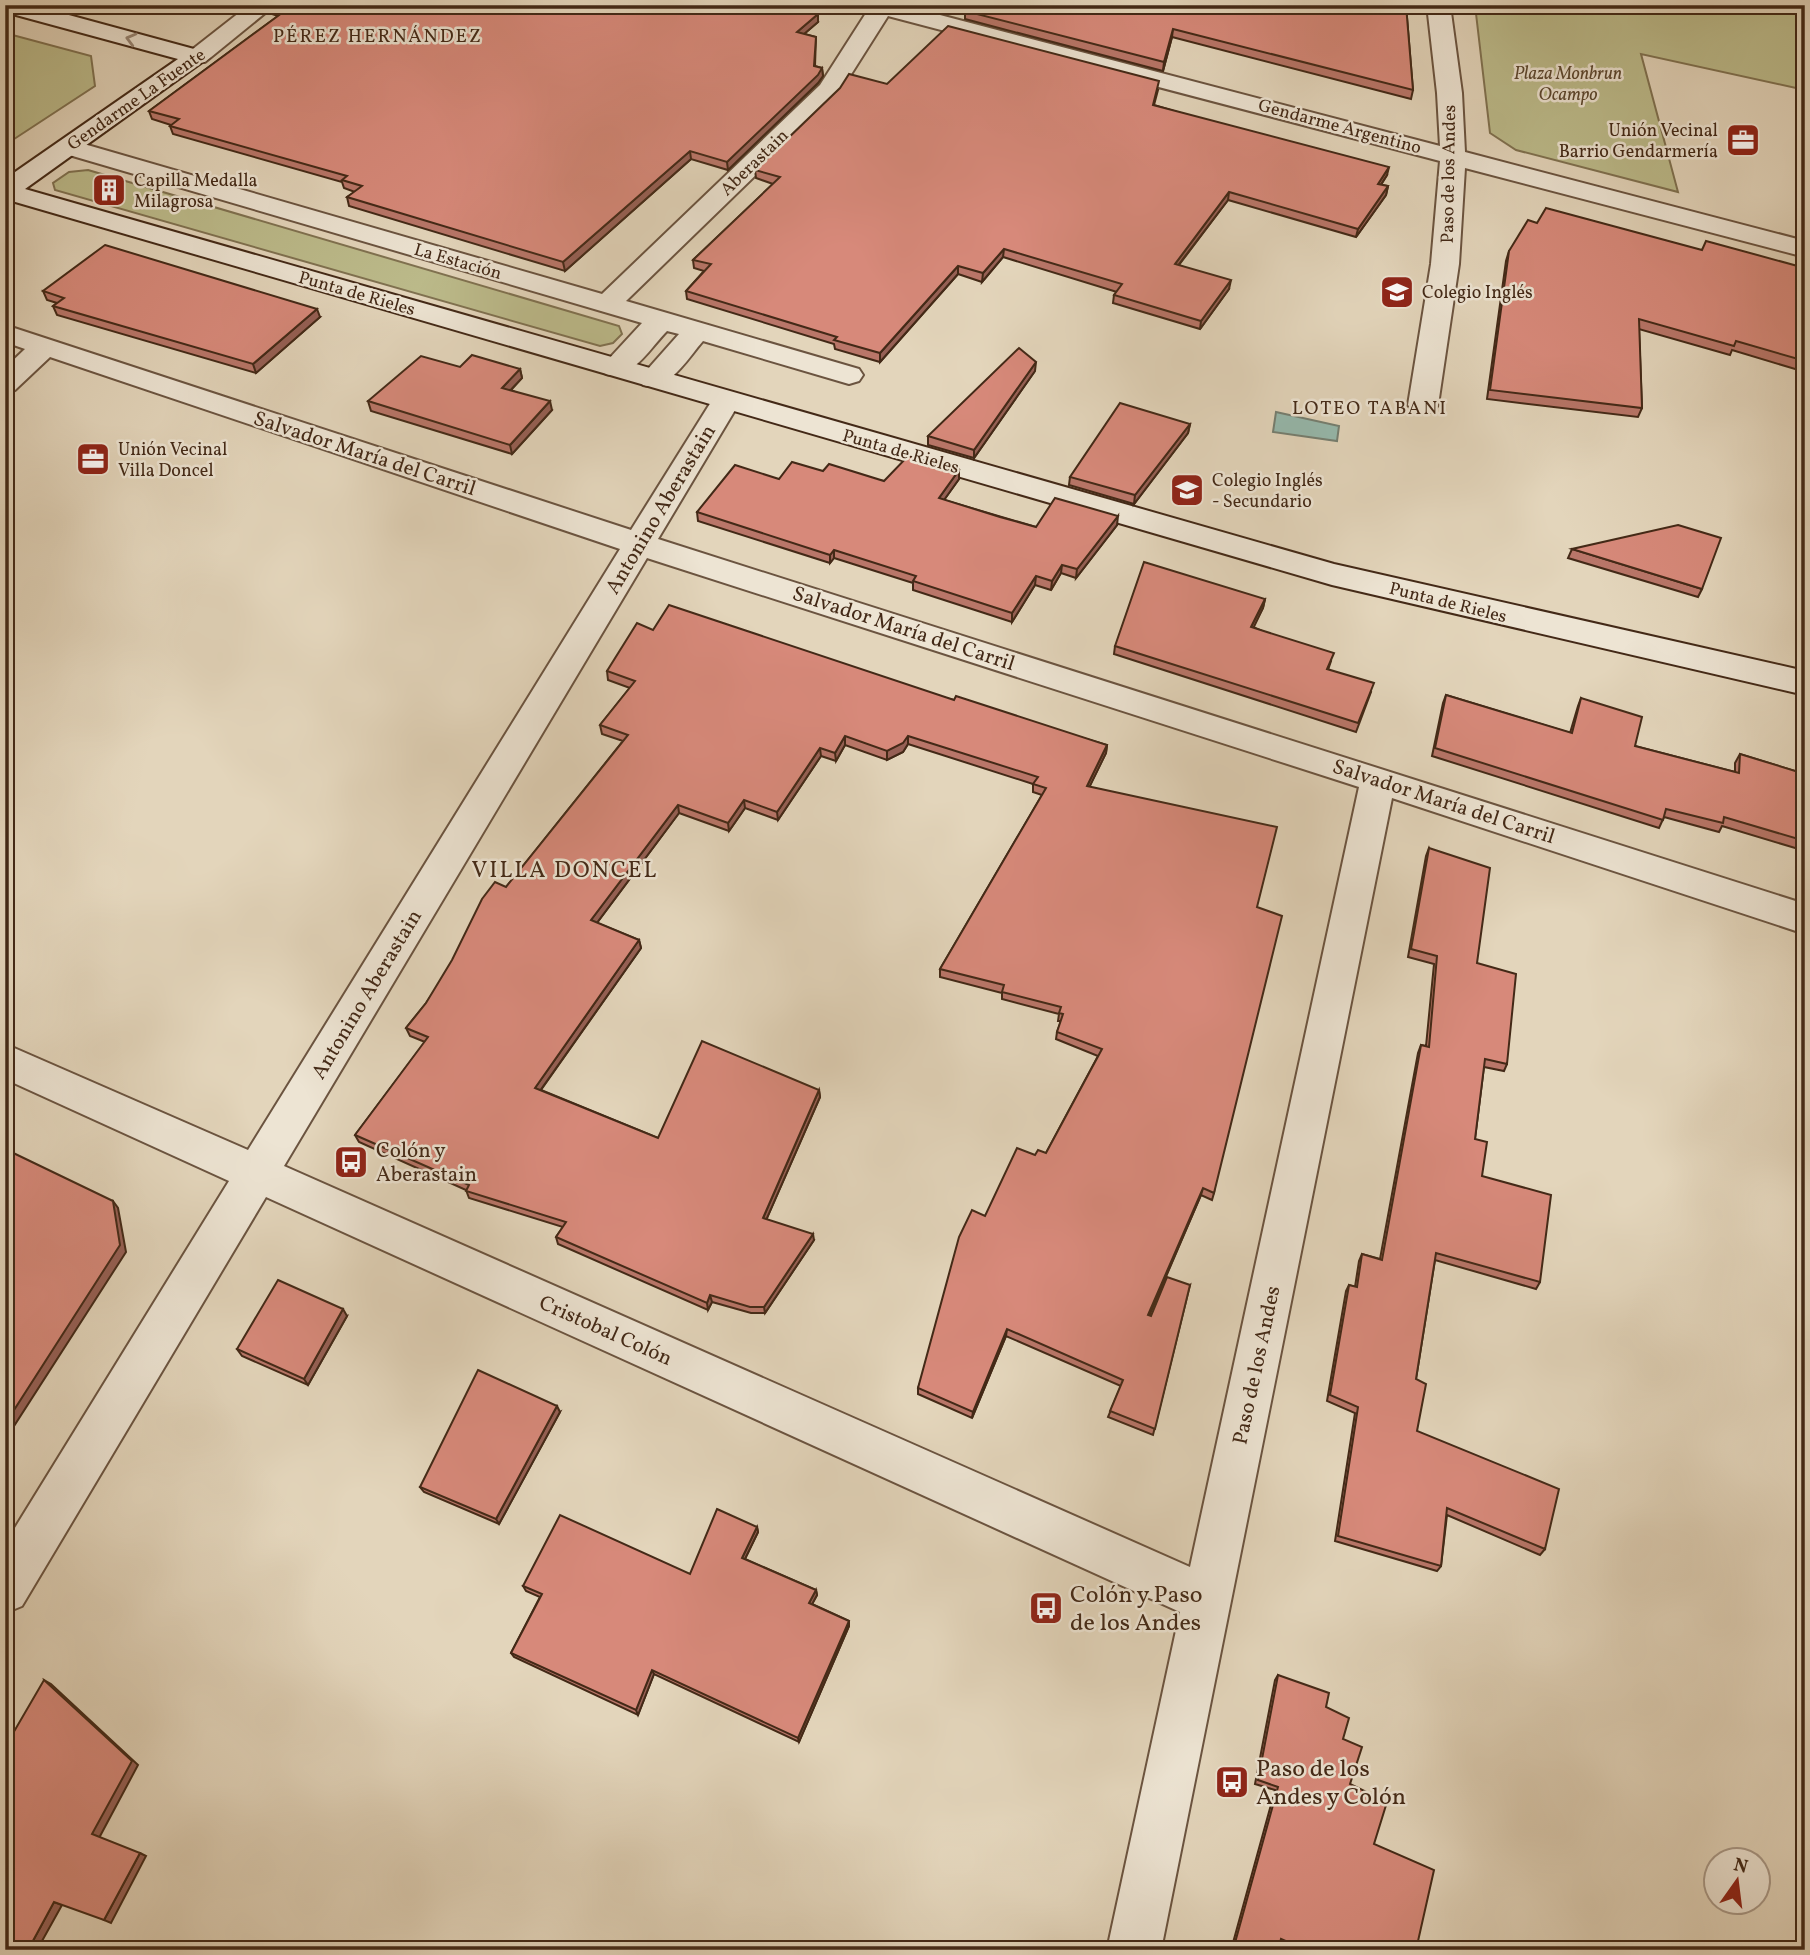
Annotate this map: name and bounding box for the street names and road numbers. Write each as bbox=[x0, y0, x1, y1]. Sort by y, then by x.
street label: Gendarme La Fuente bbox=[63, 43, 211, 157]
street label: Gendarme Argentino bbox=[1255, 94, 1424, 161]
street label: Paso de los Andes bbox=[1436, 104, 1463, 244]
street label: Aberastain bbox=[715, 124, 795, 202]
street label: La Estación bbox=[411, 238, 505, 287]
street label: Punta de Rieles bbox=[295, 266, 418, 323]
street label: Salvador María del Carril bbox=[250, 405, 479, 504]
street label: Antonino Aberastain bbox=[599, 419, 724, 600]
street label: Punta de Rieles bbox=[839, 424, 962, 481]
street label: Punta de Rieles bbox=[1386, 577, 1509, 630]
street label: Salvador María del Carril bbox=[789, 580, 1018, 679]
street label: Salvador María del Carril bbox=[1329, 753, 1558, 852]
street label: Antonino Aberastain bbox=[305, 904, 430, 1085]
street label: Paso de los Andes bbox=[1226, 1283, 1288, 1447]
street label: Cristobal Colón bbox=[534, 1289, 677, 1374]

